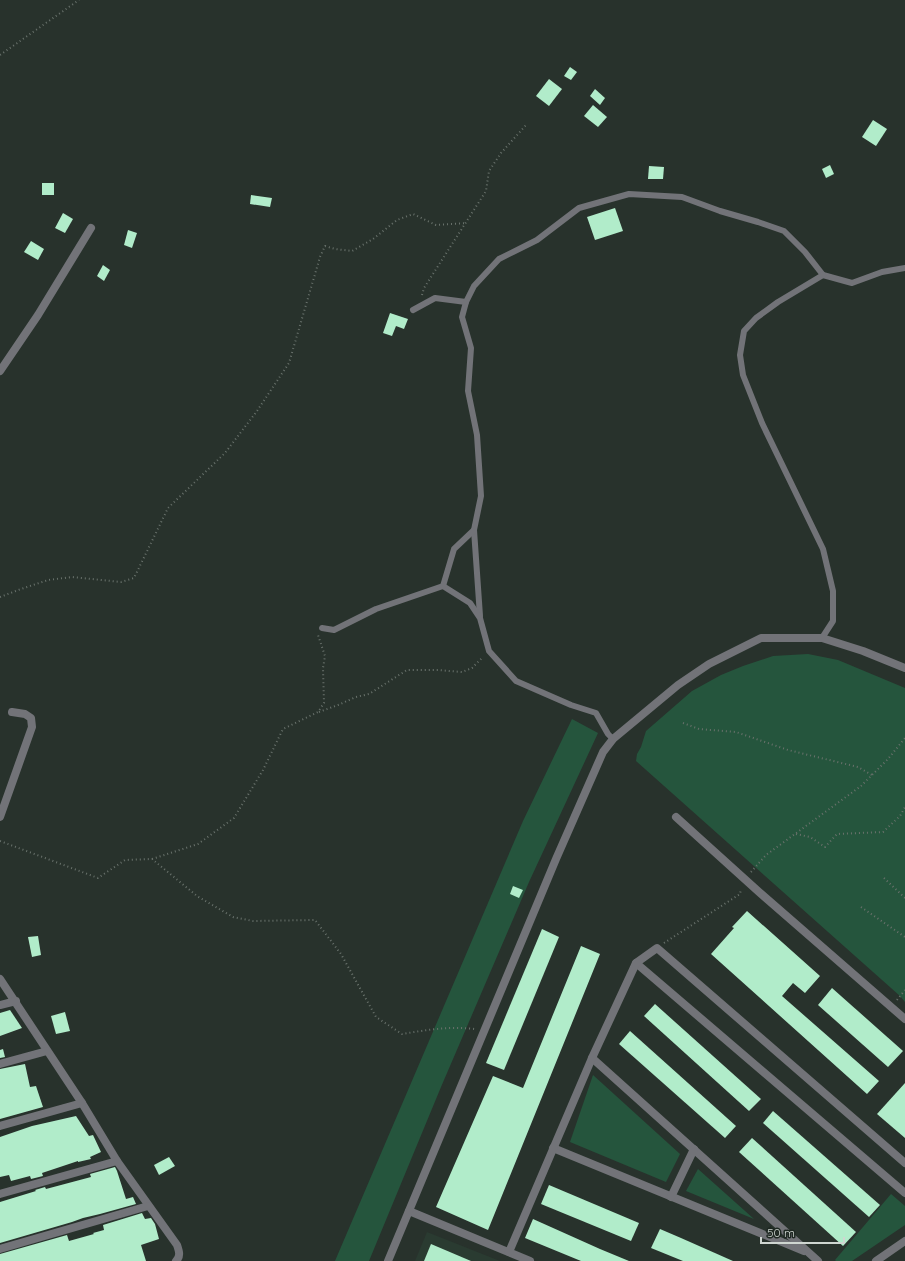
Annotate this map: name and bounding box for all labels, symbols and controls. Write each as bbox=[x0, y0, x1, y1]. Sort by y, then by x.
scale bar bbox=[761, 1219, 844, 1245]
text: 50 m bbox=[767, 1225, 795, 1240]

